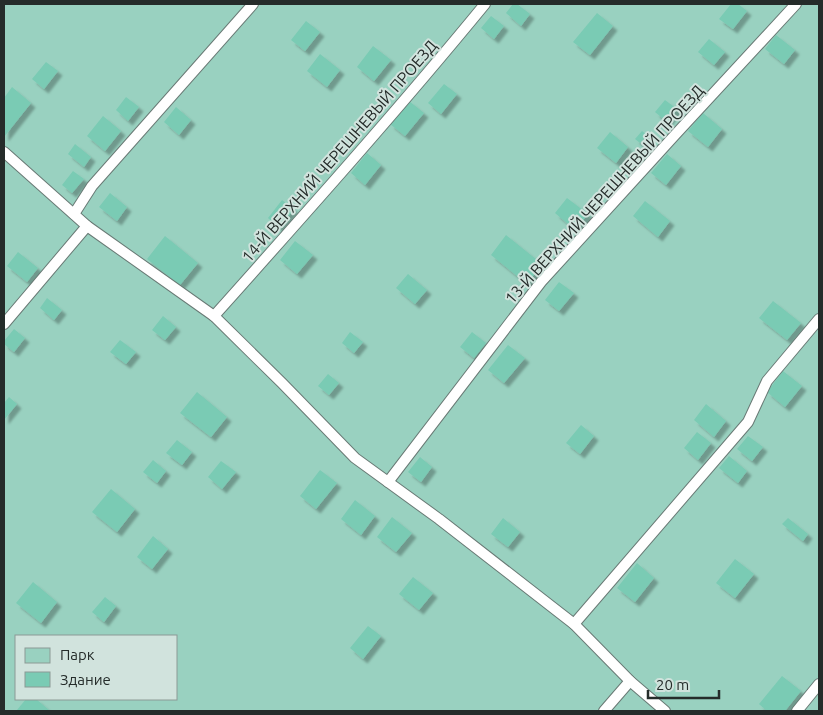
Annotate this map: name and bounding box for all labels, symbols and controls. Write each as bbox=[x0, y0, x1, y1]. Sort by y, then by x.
street label: 14-Й ВЕРХНИЙ ЧЕРЕШНЕВЫЙ ПРОЕЗД bbox=[237, 36, 440, 265]
street label: 13-Й ВЕРХНИЙ ЧЕРЕШНЕВЫЙ ПРОЕЗД bbox=[500, 80, 707, 307]
legend bbox=[15, 635, 178, 700]
text: Парк bbox=[60, 646, 95, 663]
scale bar bbox=[648, 668, 719, 700]
text: Здание bbox=[60, 671, 111, 688]
text: 20 m bbox=[656, 676, 689, 693]

